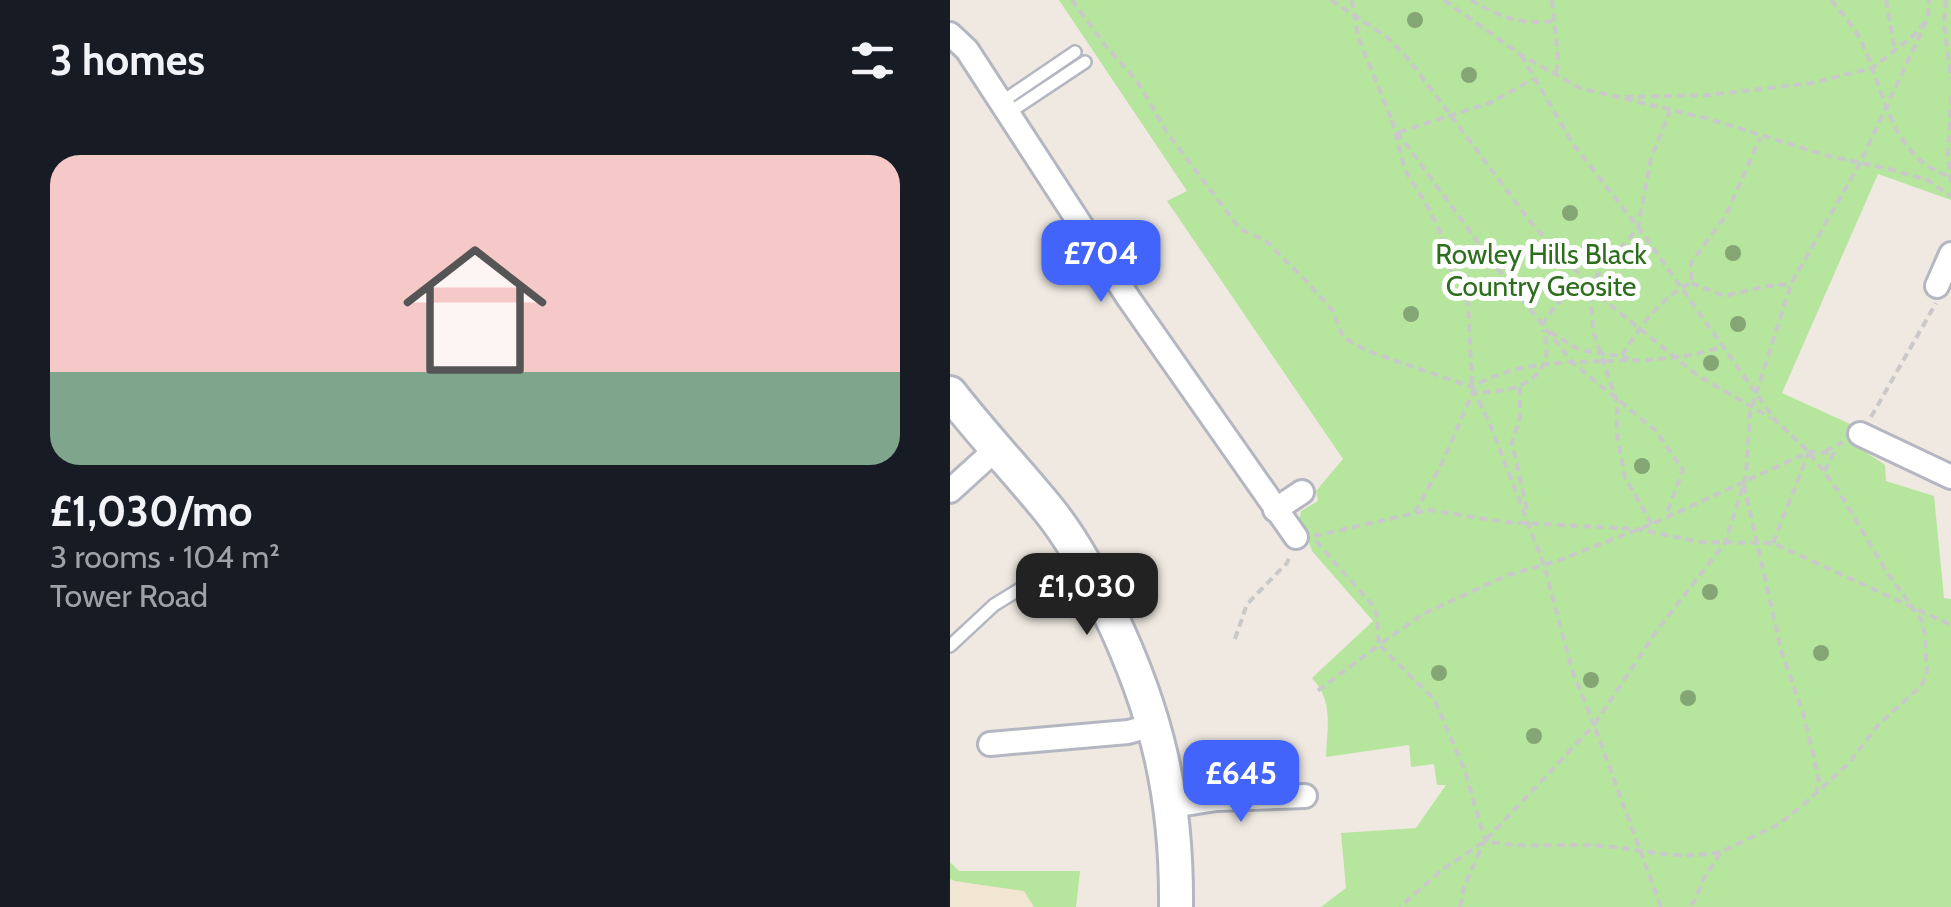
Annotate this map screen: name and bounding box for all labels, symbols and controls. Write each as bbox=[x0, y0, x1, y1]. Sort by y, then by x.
icon: filters bbox=[845, 33, 900, 88]
text: 3 homes bbox=[50, 34, 205, 86]
icon: home bbox=[385, 220, 565, 400]
pin: £704 bbox=[1042, 220, 1160, 305]
text: £704 bbox=[1063, 233, 1139, 272]
park label: Rowley Hills Black Country Geosite bbox=[1435, 237, 1647, 303]
text: £1,030/mo bbox=[50, 485, 253, 537]
text: 3 rooms · 104 m² bbox=[50, 537, 280, 576]
pin: £1,030 bbox=[1006, 553, 1168, 638]
text: £1,030 bbox=[1038, 566, 1136, 605]
text: Tower Road bbox=[50, 576, 208, 615]
pin: £645 bbox=[1182, 740, 1300, 825]
text: £645 bbox=[1205, 753, 1277, 792]

